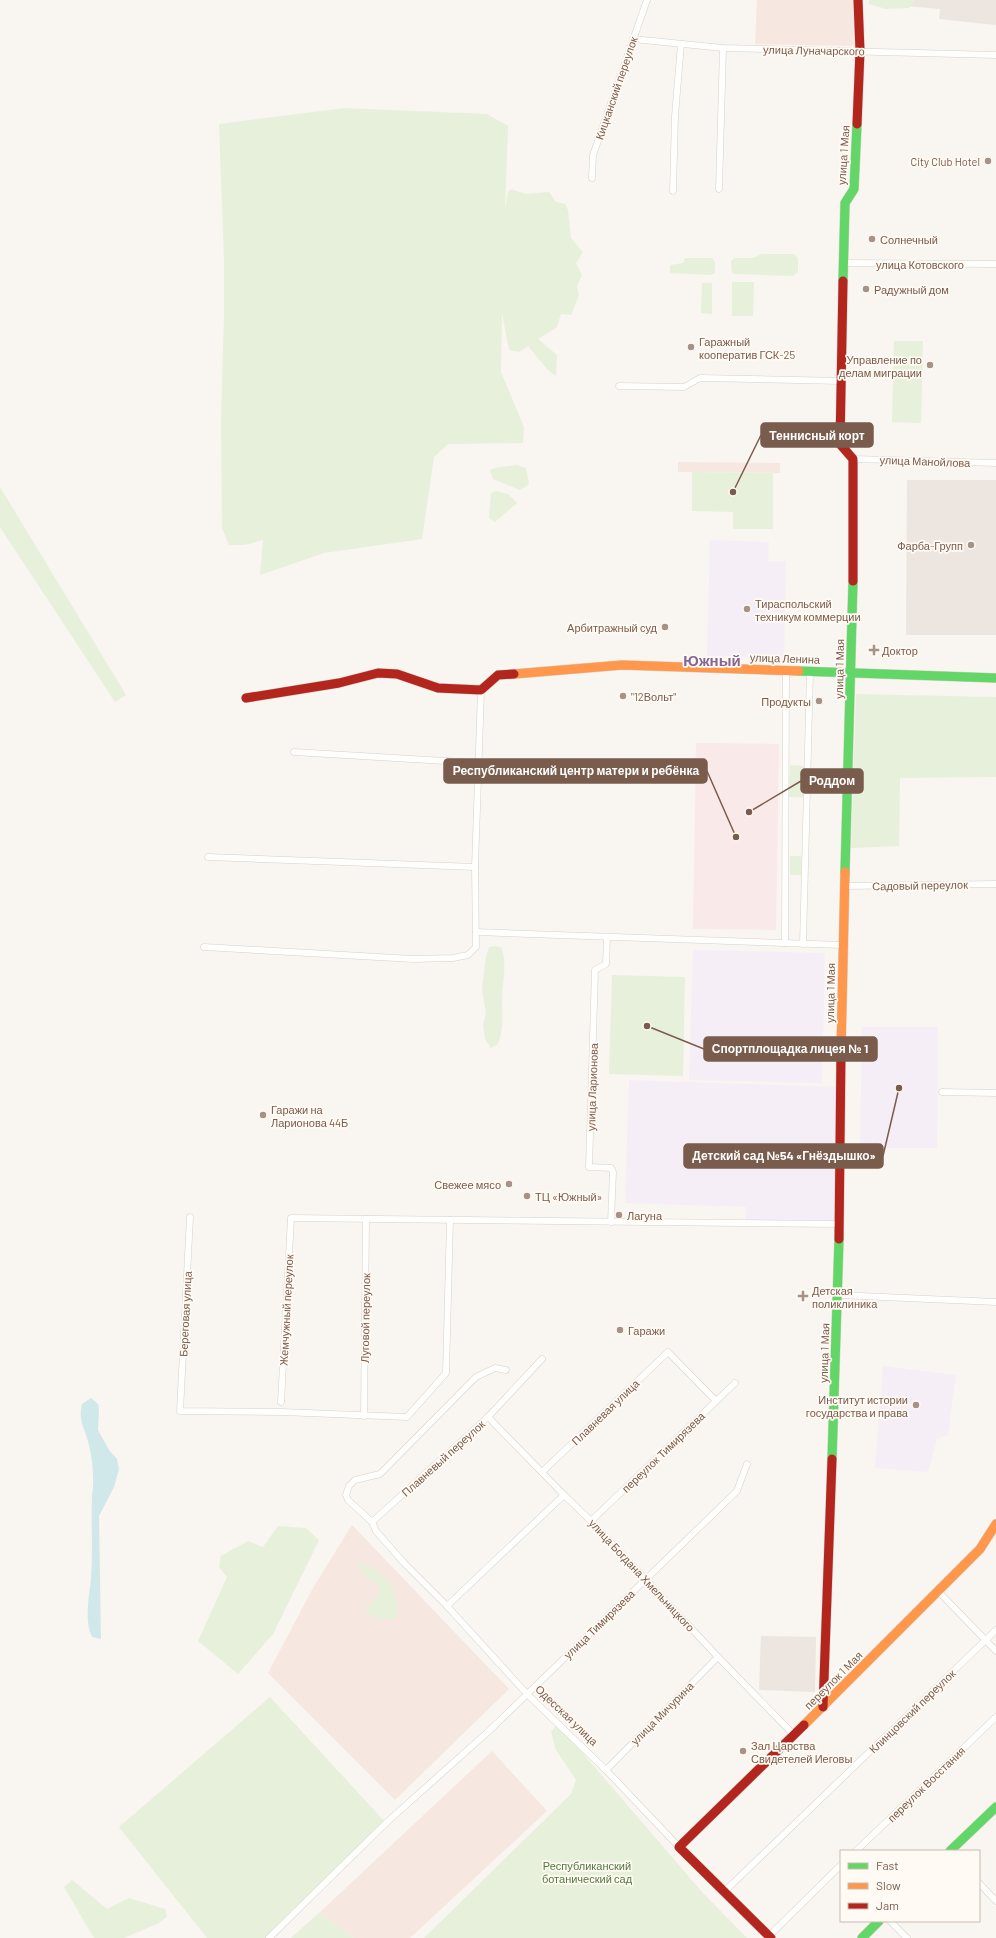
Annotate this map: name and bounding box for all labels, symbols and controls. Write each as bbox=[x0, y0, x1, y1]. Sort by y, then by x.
street label: Кицканский переулок bbox=[592, 35, 640, 141]
street label: улица Луначарского bbox=[763, 43, 865, 57]
street label: улица 1 Мая bbox=[834, 125, 852, 185]
place label: City Club Hotel bbox=[911, 155, 980, 168]
marker: City Club Hotel bbox=[983, 156, 993, 166]
place label: Солнечный bbox=[880, 233, 938, 246]
marker: Солнечный bbox=[867, 234, 877, 244]
street label: улица Котовского bbox=[876, 258, 964, 271]
place label: Радужный дом bbox=[874, 283, 949, 296]
marker: Радужный дом bbox=[861, 284, 871, 294]
place label: Гаражный кооператив ГСК-25 bbox=[699, 335, 796, 361]
marker: Гаражный кооператив ГСК-25 bbox=[686, 342, 696, 352]
place label: Управление по делам миграции bbox=[839, 353, 922, 379]
marker: Управление по делам миграции bbox=[925, 360, 935, 370]
callout: Теннисный корт bbox=[761, 423, 873, 447]
text: Теннисный корт bbox=[769, 428, 865, 443]
street label: улица Манойлова bbox=[879, 453, 971, 469]
place label: Фарба-Групп bbox=[897, 539, 963, 552]
marker: Фарба-Групп bbox=[966, 540, 976, 550]
place label: Тираспольский техникум коммерции bbox=[755, 597, 861, 623]
marker: Тираспольский техникум коммерции bbox=[742, 604, 752, 614]
place label: Арбитражный суд bbox=[567, 621, 658, 634]
marker: Арбитражный суд bbox=[660, 622, 670, 632]
street label: улица 1 Мая bbox=[832, 639, 846, 699]
place label: Доктор bbox=[882, 644, 918, 657]
marker: Доктор bbox=[869, 645, 879, 655]
street label: улица Ленина bbox=[750, 650, 821, 666]
district label: Южный bbox=[683, 651, 741, 669]
place label: "12Вольт" bbox=[631, 690, 676, 703]
marker: "12Вольт" bbox=[618, 691, 628, 701]
place label: Продукты bbox=[761, 695, 811, 708]
marker: Продукты bbox=[814, 696, 824, 706]
callout: Республиканский центр матери и ребёнка bbox=[444, 759, 707, 783]
text: Республиканский центр матери и ребёнка bbox=[453, 763, 699, 778]
callout: Роддом bbox=[801, 769, 863, 793]
text: Роддом bbox=[809, 773, 855, 788]
street label: Садовый переулок bbox=[872, 878, 968, 892]
street label: улица 1 Мая bbox=[823, 963, 837, 1023]
callout: Спортплощадка лицея № 1 bbox=[704, 1037, 877, 1061]
text: Спортплощадка лицея № 1 bbox=[712, 1041, 868, 1056]
street label: улица Ларионова bbox=[584, 1042, 600, 1131]
place label: Гаражи на Ларионова 44Б bbox=[271, 1103, 348, 1129]
marker: Гаражи на Ларионова 44Б bbox=[258, 1110, 268, 1120]
callout: Детский сад №54 «Гнёздышко» bbox=[684, 1144, 883, 1168]
text: Детский сад №54 «Гнёздышко» bbox=[692, 1148, 876, 1163]
place label: Свежее мясо bbox=[434, 1178, 501, 1191]
marker: Свежее мясо bbox=[504, 1179, 514, 1189]
place label: ТЦ «Южный» bbox=[535, 1190, 603, 1203]
marker: ТЦ «Южный» bbox=[522, 1191, 532, 1201]
place label: Лагуна bbox=[627, 1209, 663, 1222]
marker: Лагуна bbox=[614, 1210, 624, 1220]
street label: Жемчужный переулок bbox=[277, 1254, 295, 1366]
street label: Береговая улица bbox=[176, 1270, 194, 1357]
street label: Луговой переулок bbox=[358, 1273, 372, 1363]
place label: Детская поликлиника bbox=[812, 1284, 878, 1310]
marker: Детская поликлиника bbox=[797, 1290, 809, 1302]
street label: улица 1 Мая bbox=[816, 1323, 832, 1383]
place label: Гаражи bbox=[628, 1324, 665, 1337]
marker: Гаражи bbox=[615, 1325, 625, 1335]
street label: Плавневая улица bbox=[569, 1376, 642, 1447]
place label: Институт истории государства и права bbox=[806, 1393, 909, 1419]
marker: Институт истории государства и права bbox=[911, 1400, 921, 1410]
street label: переулок Тимирязева bbox=[619, 1408, 708, 1495]
street label: Плавневый переулок bbox=[399, 1417, 487, 1499]
street label: улица Богдана Хмельницкого bbox=[587, 1516, 697, 1634]
street label: улица Тимирязева bbox=[561, 1586, 638, 1661]
street label: переулок 1 Мая bbox=[801, 1648, 865, 1712]
street label: Клинцовский переулок bbox=[866, 1666, 958, 1756]
street label: улица Мичурина bbox=[628, 1678, 697, 1747]
street label: Одесская улица bbox=[533, 1682, 601, 1749]
place label: Зал Царства Свидетелей Иеговы bbox=[751, 1739, 852, 1765]
street label: переулок Восстания bbox=[885, 1744, 968, 1824]
marker: Зал Царства Свидетелей Иеговы bbox=[738, 1746, 748, 1756]
legend bbox=[840, 1850, 980, 1922]
text: Fast bbox=[876, 1858, 899, 1872]
park label: Республиканский ботанический сад bbox=[542, 1859, 633, 1885]
text: Slow bbox=[876, 1878, 901, 1892]
text: Jam bbox=[876, 1898, 899, 1912]

